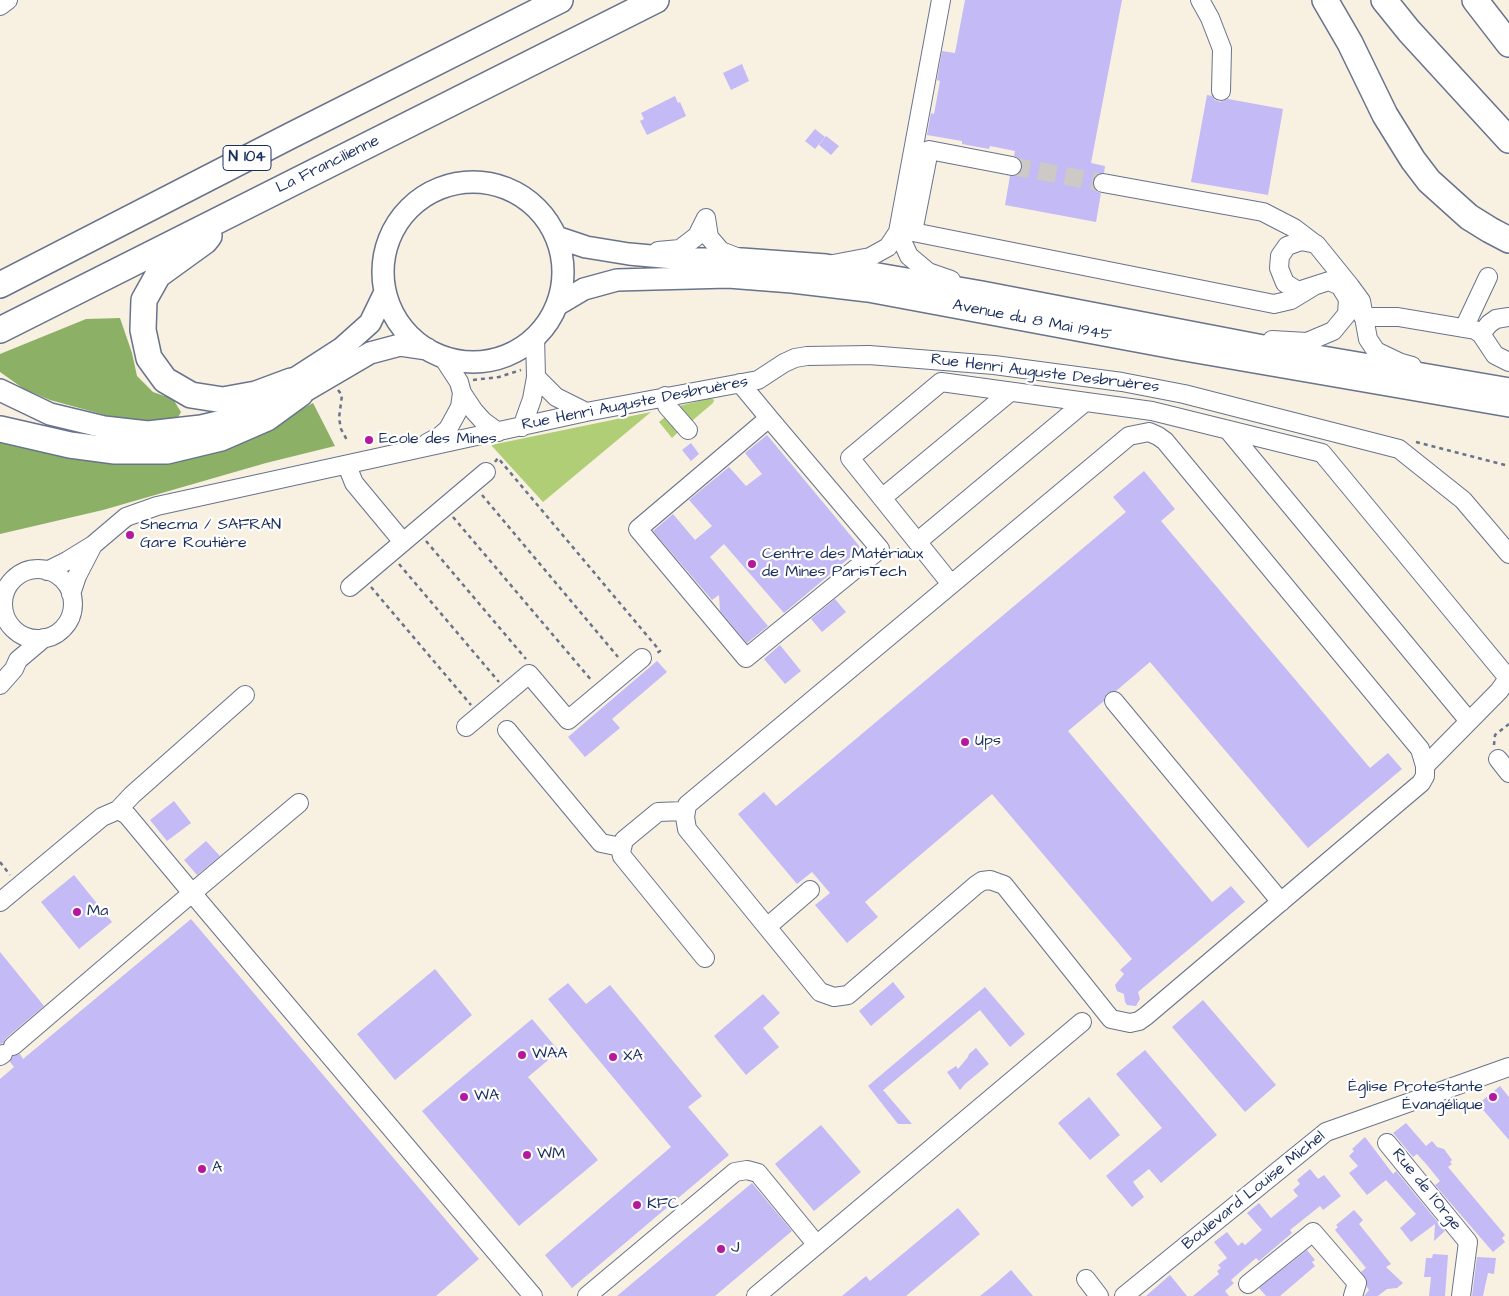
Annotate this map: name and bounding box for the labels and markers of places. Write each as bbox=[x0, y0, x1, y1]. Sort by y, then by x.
place label: Ecole des Mines bbox=[379, 430, 497, 450]
marker: Ecole des Mines bbox=[363, 434, 375, 446]
place label: Snecma / SAFRAN Gare Routière bbox=[140, 516, 281, 554]
marker: Snecma / SAFRAN Gare Routière bbox=[124, 529, 136, 541]
place label: Centre des Matériaux de Mines ParisTech bbox=[762, 545, 923, 583]
marker: Centre des Matériaux de Mines ParisTech bbox=[746, 558, 758, 570]
place label: Ups bbox=[975, 732, 1001, 752]
marker: Ups bbox=[959, 736, 971, 748]
place label: Ma bbox=[87, 902, 108, 922]
marker: Ma bbox=[71, 906, 83, 918]
place label: WAA bbox=[532, 1045, 568, 1065]
place label: XA bbox=[623, 1047, 643, 1067]
marker: WAA bbox=[516, 1049, 528, 1061]
marker: XA bbox=[607, 1051, 619, 1063]
place label: Église Protestante Évangélique bbox=[1348, 1078, 1483, 1116]
place label: WA bbox=[474, 1087, 499, 1107]
marker: WA bbox=[458, 1091, 470, 1103]
marker: Église Protestante Évangélique bbox=[1487, 1091, 1499, 1103]
place label: WM bbox=[537, 1145, 565, 1165]
marker: WM bbox=[521, 1149, 533, 1161]
place label: A bbox=[212, 1159, 222, 1179]
marker: A bbox=[196, 1163, 208, 1175]
place label: KFC bbox=[647, 1195, 679, 1215]
marker: KFC bbox=[631, 1199, 643, 1211]
place label: J bbox=[731, 1239, 739, 1259]
marker: J bbox=[715, 1243, 727, 1255]

